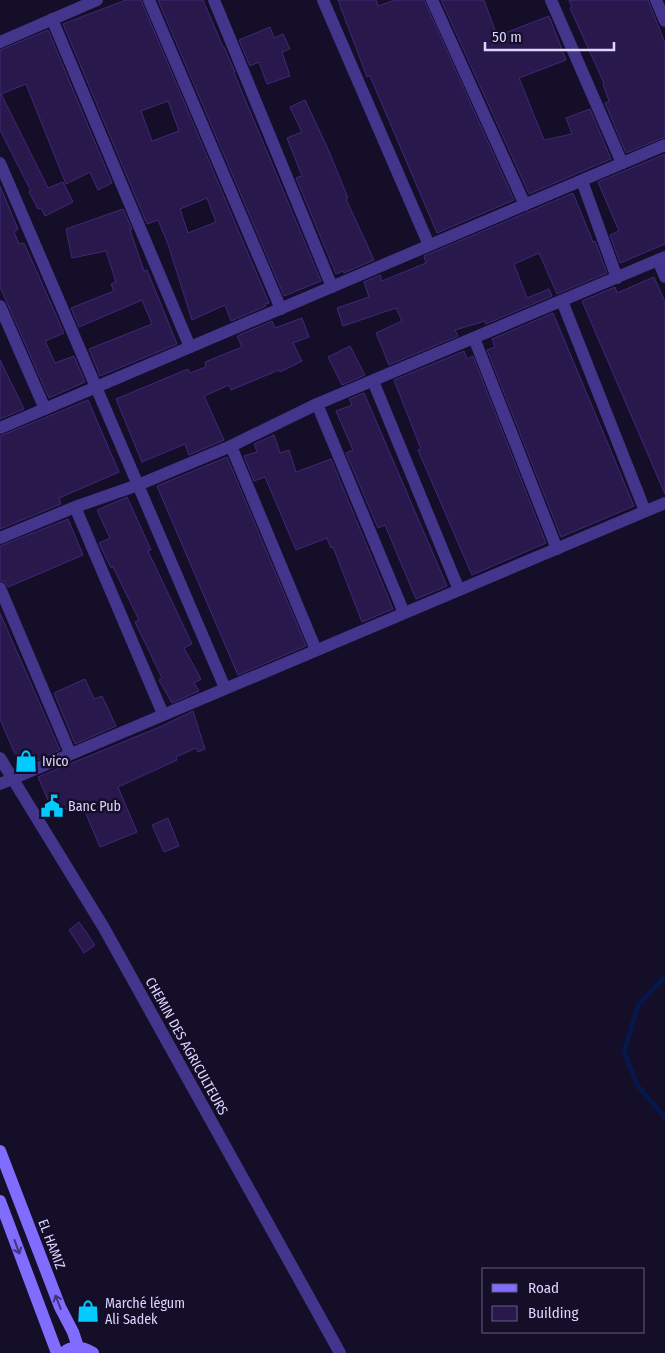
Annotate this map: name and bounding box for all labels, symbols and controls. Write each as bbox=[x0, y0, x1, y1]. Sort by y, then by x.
scale bar bbox=[485, 20, 614, 52]
text: 50 m bbox=[492, 28, 522, 46]
shop icon: Ivico bbox=[13, 748, 39, 774]
place label: Ivico bbox=[42, 753, 69, 770]
public building icon: Banc Pub bbox=[39, 793, 65, 819]
place label: Banc Pub bbox=[68, 798, 121, 815]
street label: CHEMIN DES AGRICULTEURS bbox=[142, 974, 232, 1118]
street label: EL HAMIZ bbox=[34, 1217, 69, 1272]
one-way arrow bbox=[13, 1239, 22, 1254]
legend bbox=[482, 1268, 645, 1333]
text: Road bbox=[528, 1279, 559, 1297]
one-way arrow bbox=[53, 1295, 62, 1310]
place label: Marché légum Ali Sadek bbox=[105, 1295, 185, 1328]
shop icon: Marché légum Ali Sadek bbox=[75, 1298, 101, 1324]
text: Building bbox=[528, 1304, 579, 1322]

